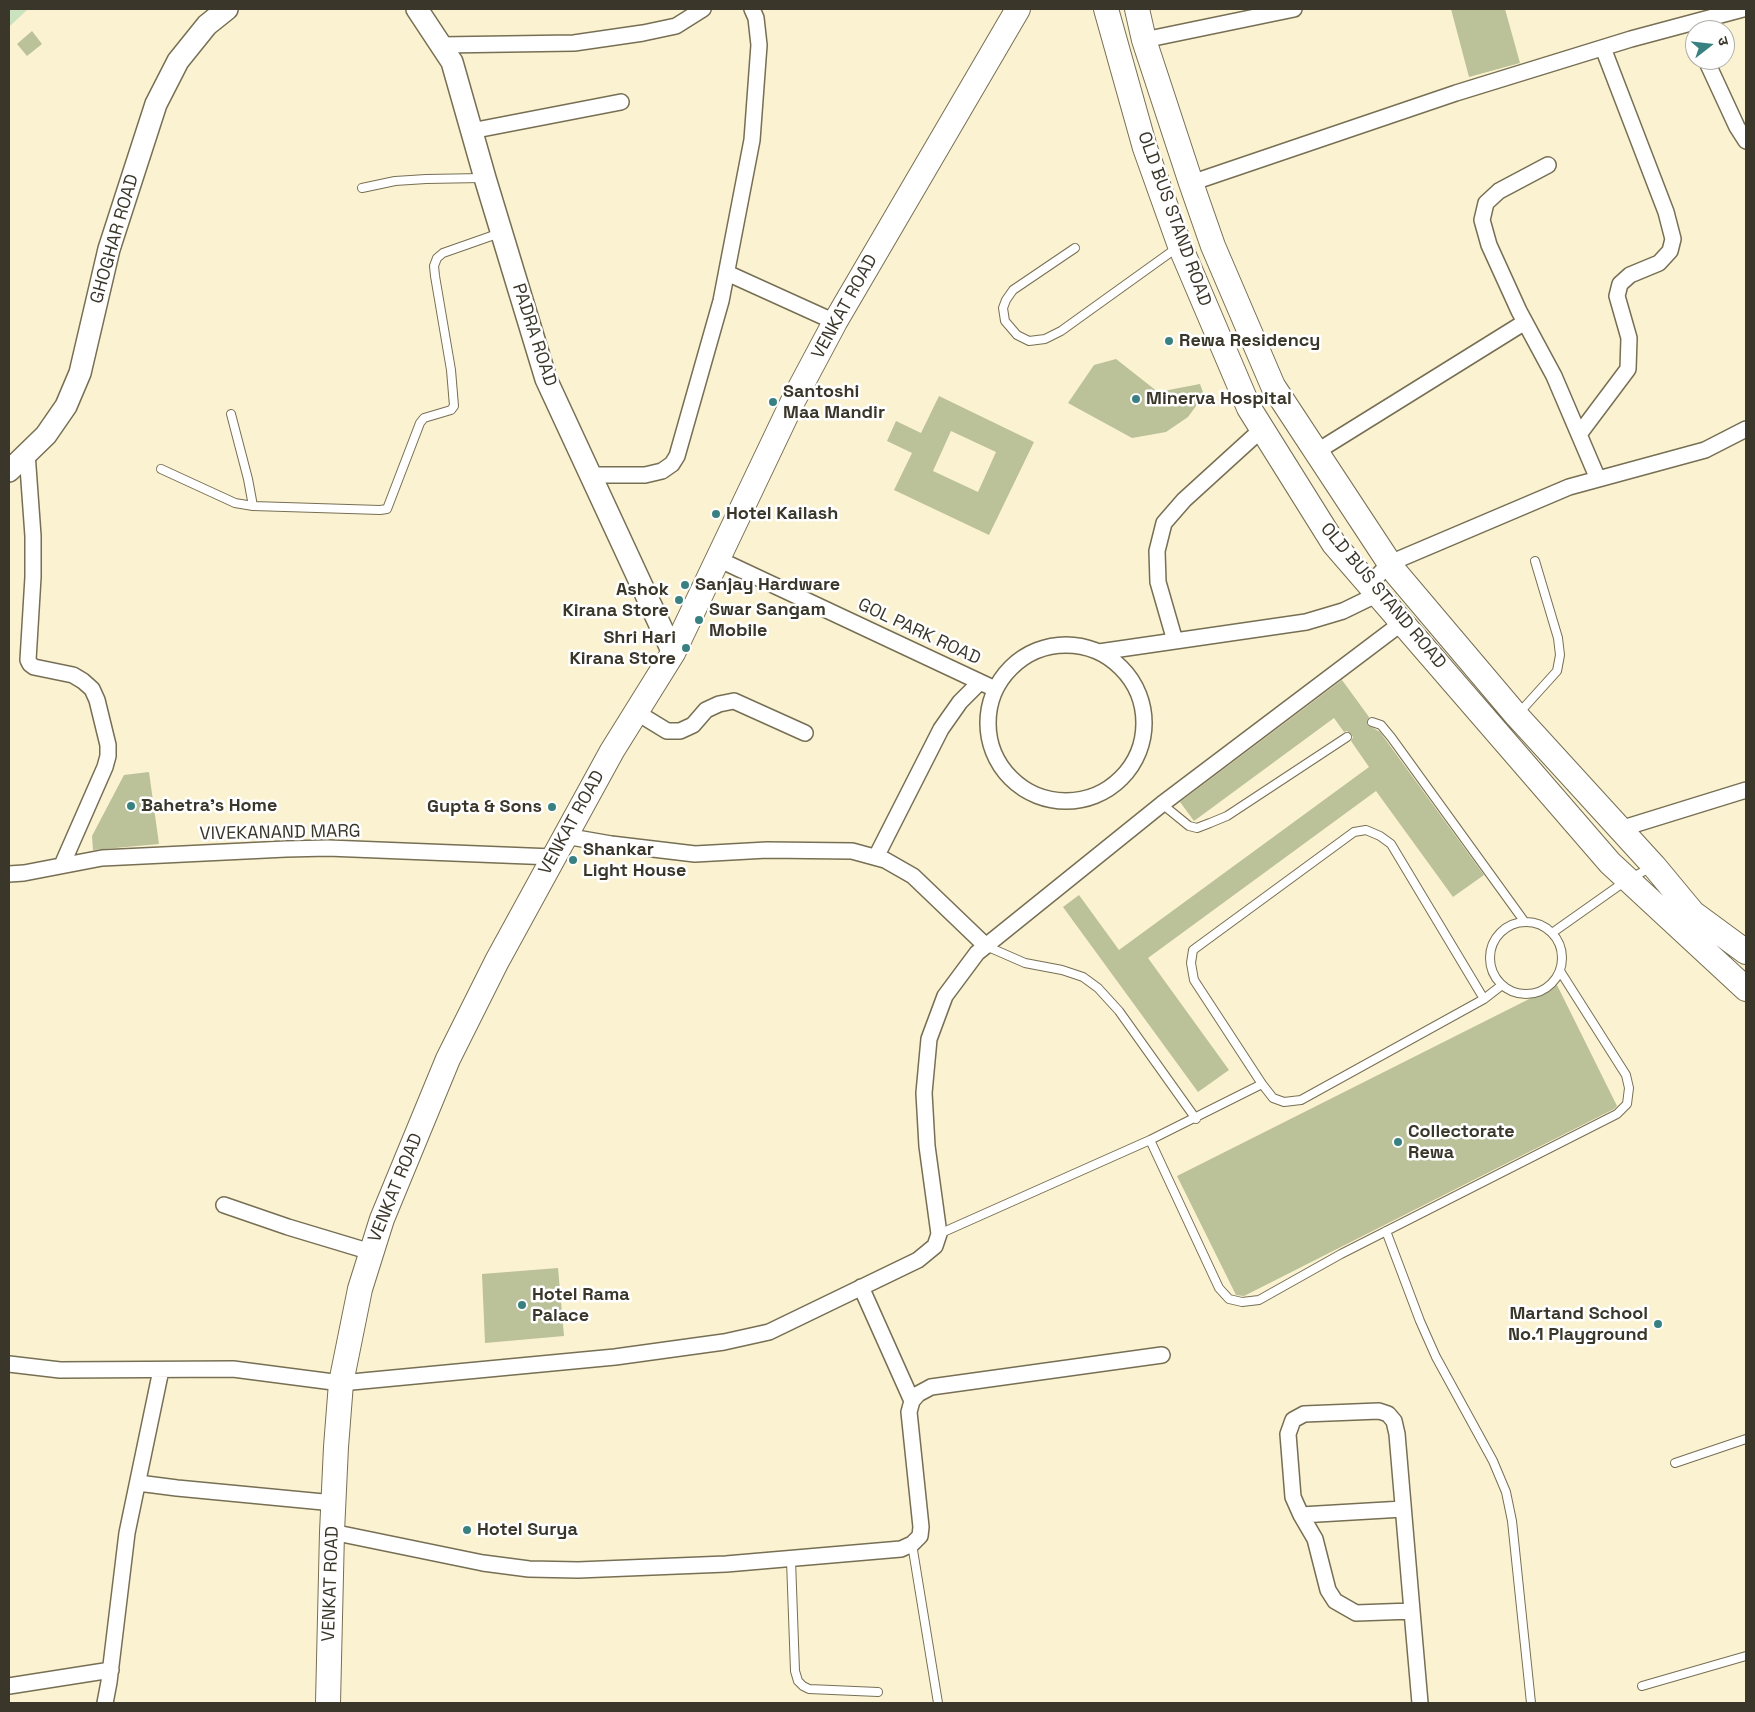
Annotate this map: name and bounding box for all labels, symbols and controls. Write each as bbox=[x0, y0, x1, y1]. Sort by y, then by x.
north arrow bbox=[1685, 20, 1735, 70]
text: उ bbox=[1714, 35, 1733, 48]
street label: OLD BUS STAND ROAD bbox=[1132, 129, 1216, 309]
street label: GHOGHAR ROAD bbox=[86, 172, 144, 306]
street label: VENKAT ROAD bbox=[807, 251, 883, 363]
street label: PADRA ROAD bbox=[507, 281, 561, 389]
place label: Rewa Residency bbox=[1179, 330, 1320, 352]
marker: Rewa Residency bbox=[1163, 335, 1175, 347]
place label: Santoshi Maa Mandir bbox=[783, 381, 885, 424]
place label: Minerva Hospital bbox=[1146, 388, 1292, 410]
marker: Minerva Hospital bbox=[1130, 393, 1142, 405]
marker: Santoshi Maa Mandir bbox=[767, 396, 779, 408]
place label: Hotel Kailash bbox=[726, 503, 838, 525]
marker: Hotel Kailash bbox=[710, 508, 722, 520]
street label: OLD BUS STAND ROAD bbox=[1316, 519, 1450, 673]
place label: Sanjay Hardware bbox=[695, 574, 840, 596]
place label: Ashok Kirana Store bbox=[563, 579, 669, 622]
marker: Sanjay Hardware bbox=[679, 579, 691, 591]
marker: Ashok Kirana Store bbox=[673, 594, 685, 606]
street label: GOL PARK ROAD bbox=[854, 594, 984, 670]
place label: Swar Sangam Mobile bbox=[709, 599, 826, 642]
marker: Swar Sangam Mobile bbox=[693, 614, 705, 626]
place label: Shri Hari Kirana Store bbox=[570, 627, 676, 670]
marker: Shri Hari Kirana Store bbox=[680, 642, 692, 654]
street label: VENKAT ROAD bbox=[534, 767, 610, 879]
place label: Bahetra's Home bbox=[141, 795, 277, 817]
place label: Gupta & Sons bbox=[427, 796, 542, 818]
marker: Bahetra's Home bbox=[125, 800, 137, 812]
marker: Gupta & Sons bbox=[546, 801, 558, 813]
street label: VIVEKANAND MARG bbox=[199, 821, 361, 845]
place label: Shankar Light House bbox=[583, 839, 686, 882]
marker: Shankar Light House bbox=[567, 854, 579, 866]
place label: Collectorate Rewa bbox=[1408, 1121, 1515, 1164]
street label: VENKAT ROAD bbox=[364, 1130, 428, 1246]
marker: Collectorate Rewa bbox=[1392, 1136, 1404, 1148]
place label: Hotel Rama Palace bbox=[532, 1284, 630, 1326]
marker: Hotel Rama Palace bbox=[516, 1299, 528, 1311]
place label: Martand School No.1 Playground bbox=[1508, 1303, 1648, 1346]
marker: Martand School No.1 Playground bbox=[1652, 1318, 1664, 1330]
place label: Hotel Surya bbox=[477, 1519, 578, 1541]
marker: Hotel Surya bbox=[461, 1524, 473, 1536]
street label: VENKAT ROAD bbox=[318, 1526, 344, 1642]

